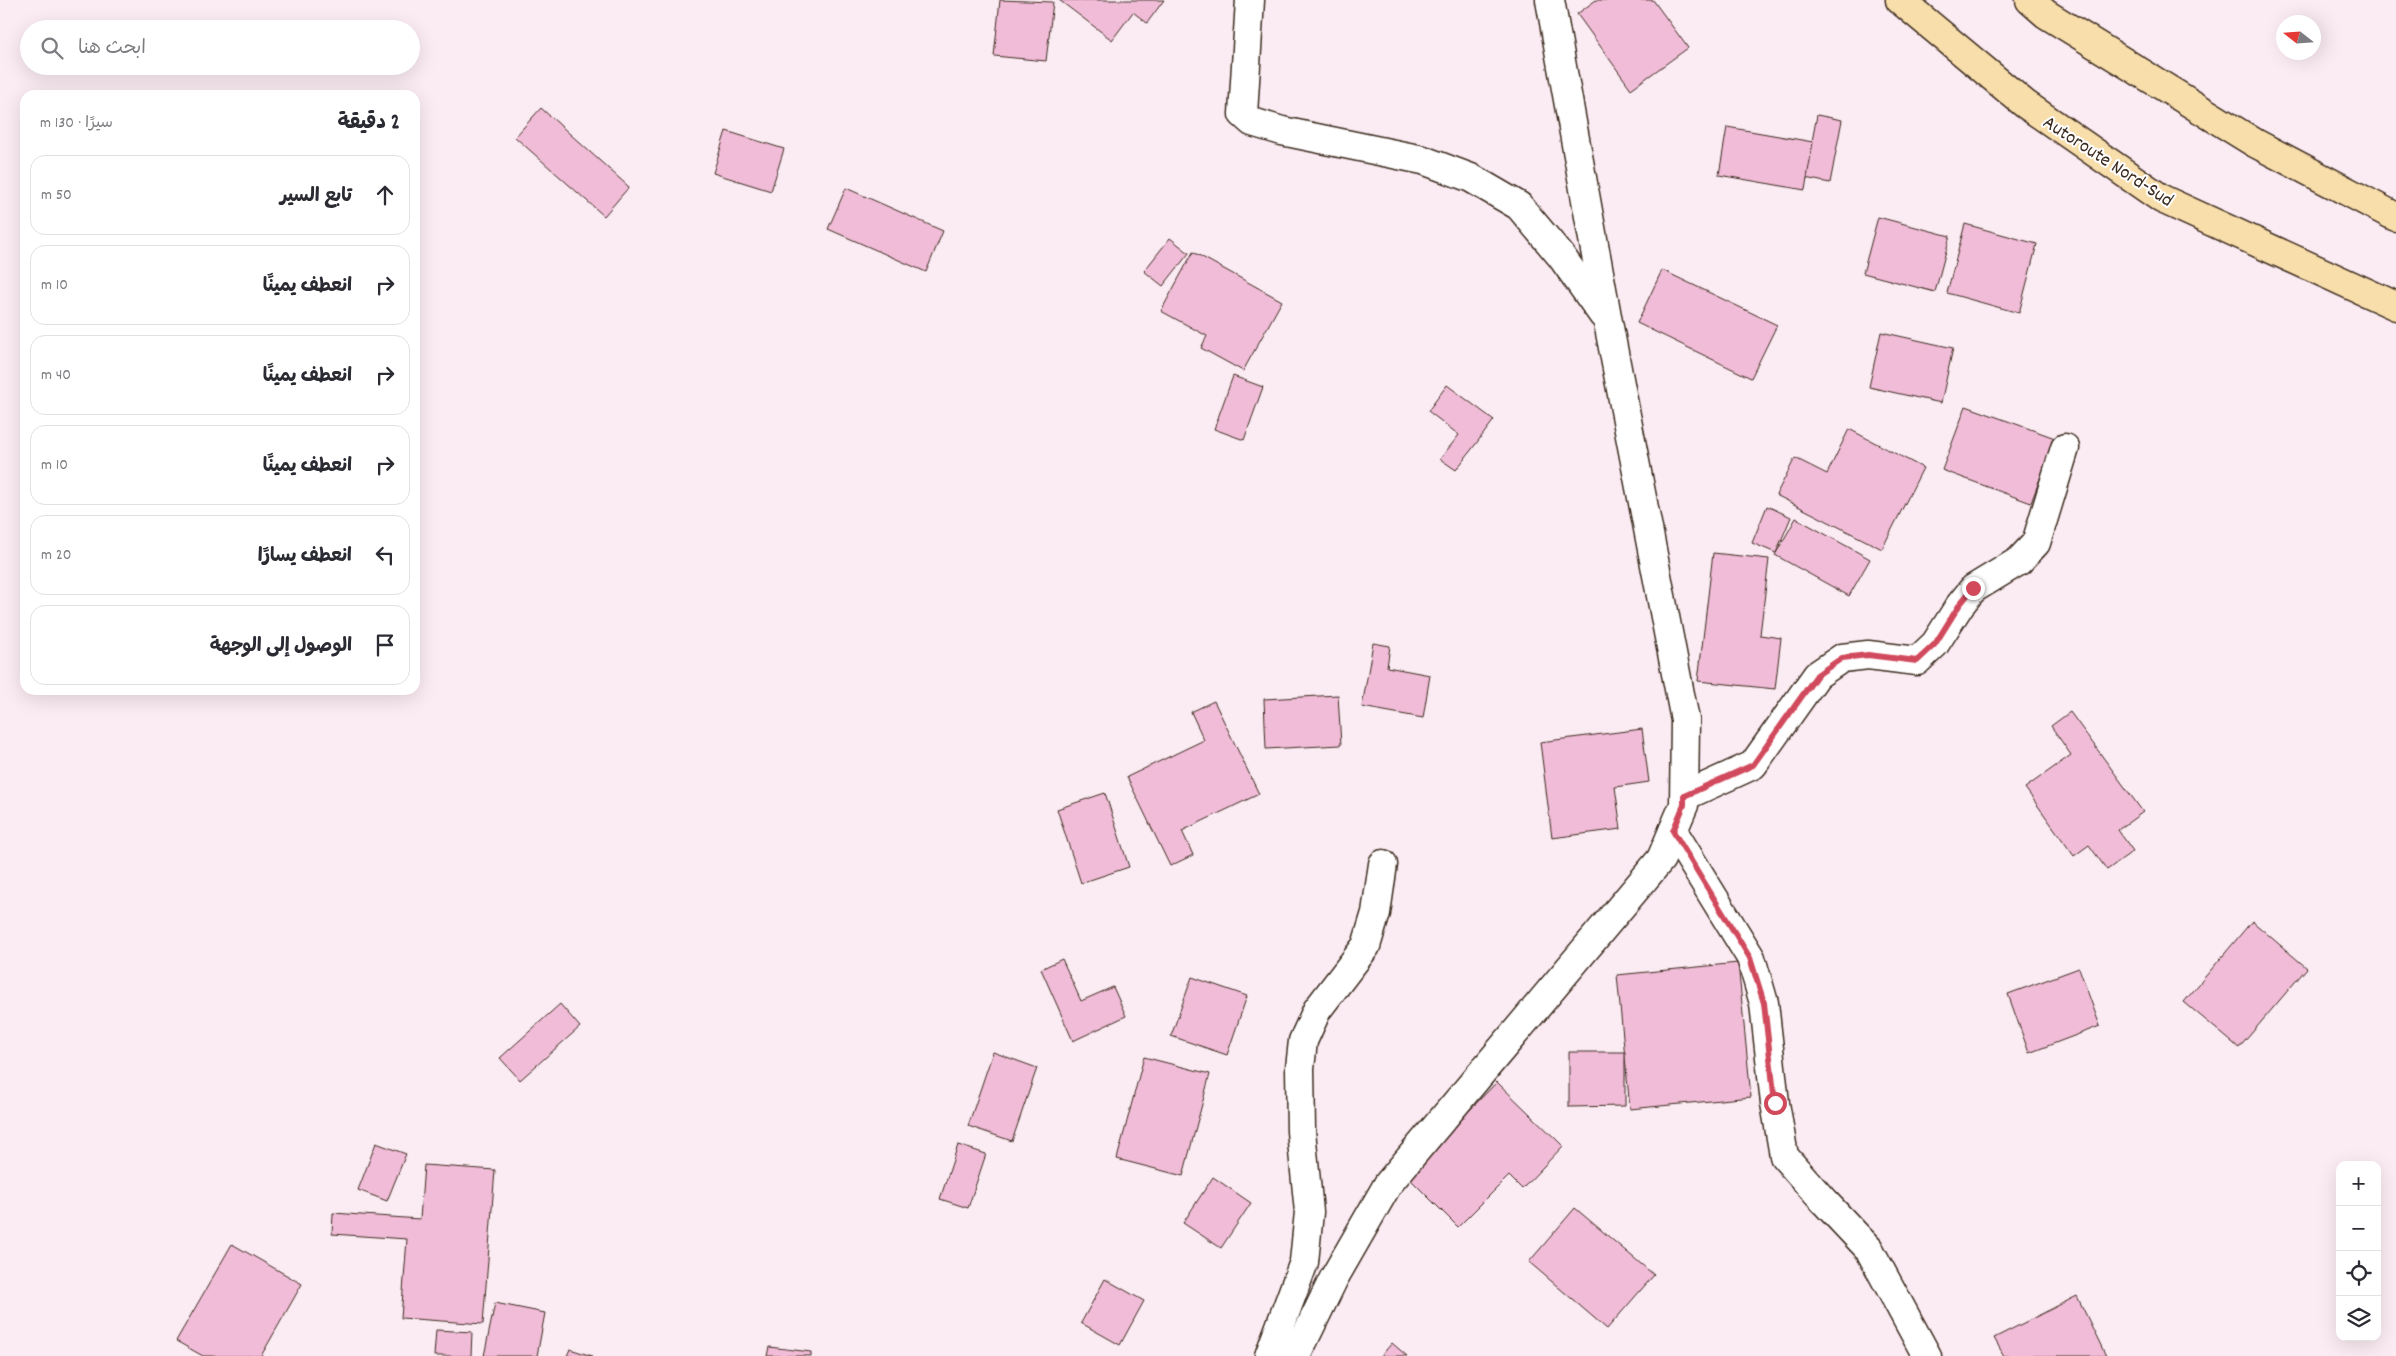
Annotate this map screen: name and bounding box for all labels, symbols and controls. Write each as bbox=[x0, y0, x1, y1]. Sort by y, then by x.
north arrow bbox=[2276, 15, 2321, 60]
search box bbox=[20, 20, 420, 75]
icon: search bbox=[38, 34, 66, 62]
text: ابحث هنا bbox=[78, 36, 146, 63]
text: 2 دقيقة bbox=[338, 109, 400, 139]
street label: Autoroute Nord-Sud bbox=[2037, 110, 2178, 215]
text: سيرًا · 130 m bbox=[40, 112, 113, 135]
icon: ahead bbox=[371, 181, 399, 209]
text: 50 m bbox=[41, 184, 72, 207]
text: تابع السير bbox=[280, 184, 352, 211]
icon: right bbox=[371, 271, 399, 299]
text: 10 m bbox=[41, 274, 68, 297]
text: انعطف يمينًا bbox=[263, 274, 352, 301]
icon: right bbox=[371, 361, 399, 389]
text: 40 m bbox=[41, 364, 71, 387]
text: انعطف يمينًا bbox=[263, 364, 352, 391]
icon: right bbox=[371, 451, 399, 479]
text: 10 m bbox=[41, 454, 68, 477]
text: انعطف يمينًا bbox=[263, 454, 352, 481]
icon: left bbox=[371, 541, 399, 569]
text: 20 m bbox=[41, 544, 71, 567]
text: انعطف يسارًا bbox=[258, 544, 352, 571]
route end bbox=[1962, 577, 1985, 600]
icon: arrive bbox=[371, 631, 399, 659]
text: الوصول إلى الوجهة bbox=[210, 634, 352, 661]
route start bbox=[1764, 1092, 1787, 1115]
map controls bbox=[2336, 1161, 2381, 1341]
button: + bbox=[2336, 1161, 2381, 1206]
button: − bbox=[2336, 1206, 2381, 1251]
button: locate bbox=[2336, 1251, 2381, 1296]
button: layers bbox=[2336, 1296, 2381, 1341]

